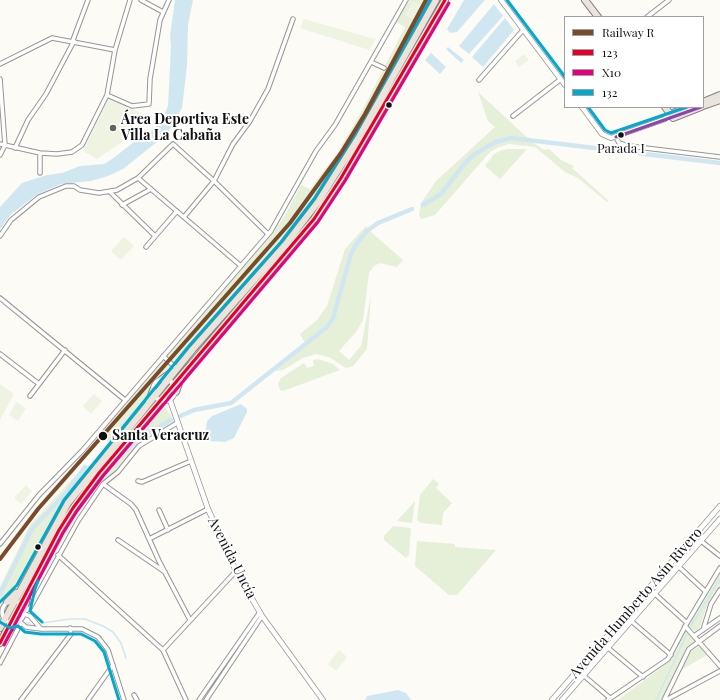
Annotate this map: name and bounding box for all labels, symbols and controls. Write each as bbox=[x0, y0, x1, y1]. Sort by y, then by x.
legend bbox=[564, 16, 704, 108]
text: Railway R bbox=[602, 24, 654, 40]
text: 123 bbox=[602, 44, 618, 60]
text: X10 bbox=[602, 64, 621, 80]
text: 132 bbox=[602, 84, 617, 100]
unlabelled marker bbox=[384, 100, 394, 110]
place label: Área Deportiva Este Villa La Cabaña bbox=[121, 112, 249, 144]
marker: Área Deportiva Este Villa La Cabaña bbox=[108, 123, 118, 133]
marker: Parada I bbox=[616, 130, 626, 140]
place label: Parada I bbox=[597, 141, 645, 157]
place label: Santa Veracruz bbox=[112, 428, 209, 444]
marker: Santa Veracruz bbox=[97, 430, 109, 442]
street label: Avenida Uncía bbox=[204, 514, 260, 602]
street label: Avenida Humberto Asín Rivero bbox=[566, 524, 706, 682]
unlabelled marker bbox=[33, 542, 43, 552]

